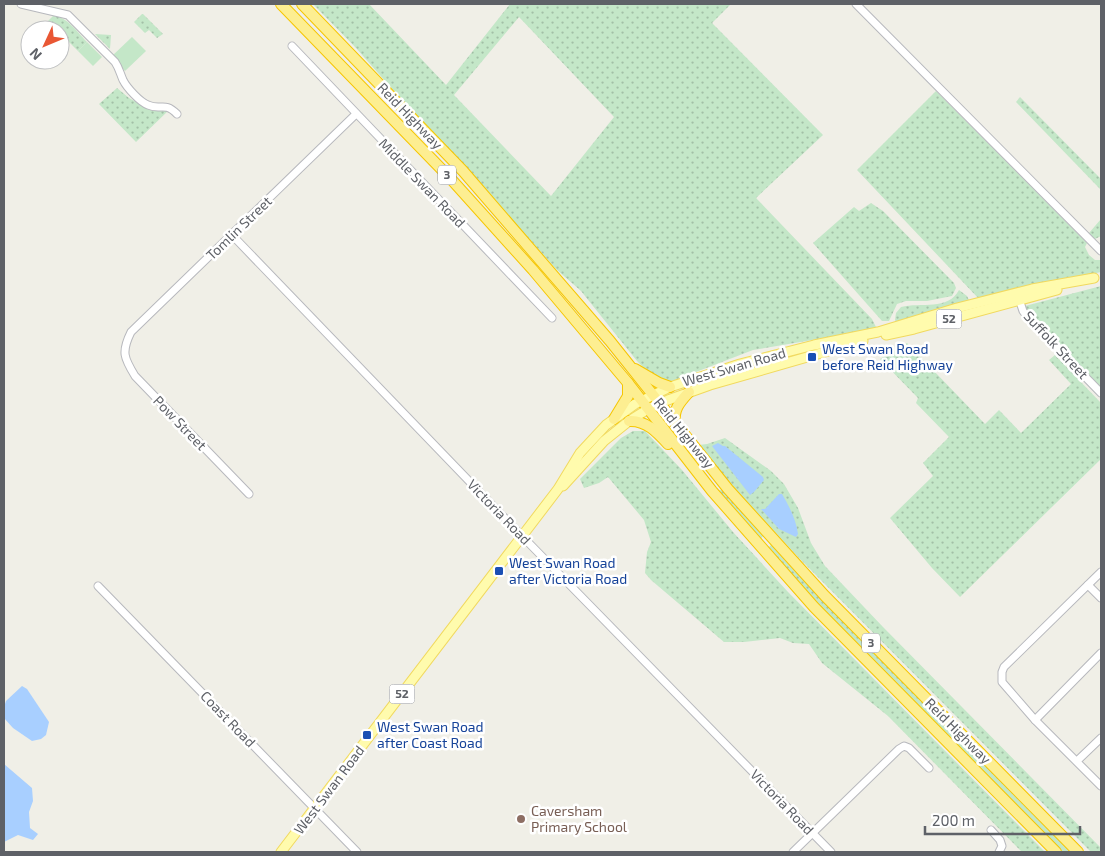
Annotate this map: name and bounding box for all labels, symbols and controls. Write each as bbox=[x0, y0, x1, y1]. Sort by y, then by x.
north arrow bbox=[20, 20, 70, 70]
text: N bbox=[26, 45, 45, 64]
street label: Reid Highway bbox=[374, 79, 447, 153]
street label: Middle Swan Road bbox=[376, 135, 469, 231]
road number: 3 bbox=[438, 166, 456, 184]
street label: Tomlin Street bbox=[202, 192, 275, 263]
street label: Suffolk Street bbox=[1021, 307, 1092, 382]
road number: 52 bbox=[936, 310, 962, 328]
place label: West Swan Road before Reid Highway bbox=[822, 340, 953, 373]
street label: West Swan Road bbox=[680, 344, 787, 389]
marker: West Swan Road before Reid Highway bbox=[806, 351, 818, 363]
street label: Pow Street bbox=[150, 392, 211, 454]
street label: Reid Highway bbox=[651, 394, 718, 472]
street label: Victoria Road bbox=[464, 475, 535, 548]
place label: West Swan Road after Victoria Road bbox=[509, 554, 627, 587]
marker: West Swan Road after Victoria Road bbox=[493, 565, 505, 577]
road number: 3 bbox=[862, 634, 880, 652]
road number: 52 bbox=[390, 684, 414, 704]
street label: Coast Road bbox=[197, 687, 259, 750]
street label: Reid Highway bbox=[922, 694, 995, 768]
place label: West Swan Road after Coast Road bbox=[377, 718, 484, 751]
marker: West Swan Road after Coast Road bbox=[361, 729, 373, 741]
street label: West Swan Road bbox=[290, 742, 367, 837]
street label: Victoria Road bbox=[747, 765, 818, 838]
place label: Caversham Primary School bbox=[531, 802, 628, 835]
scale bar bbox=[925, 804, 1080, 836]
text: 200 m bbox=[932, 811, 975, 829]
marker: Caversham Primary School bbox=[515, 813, 527, 825]

